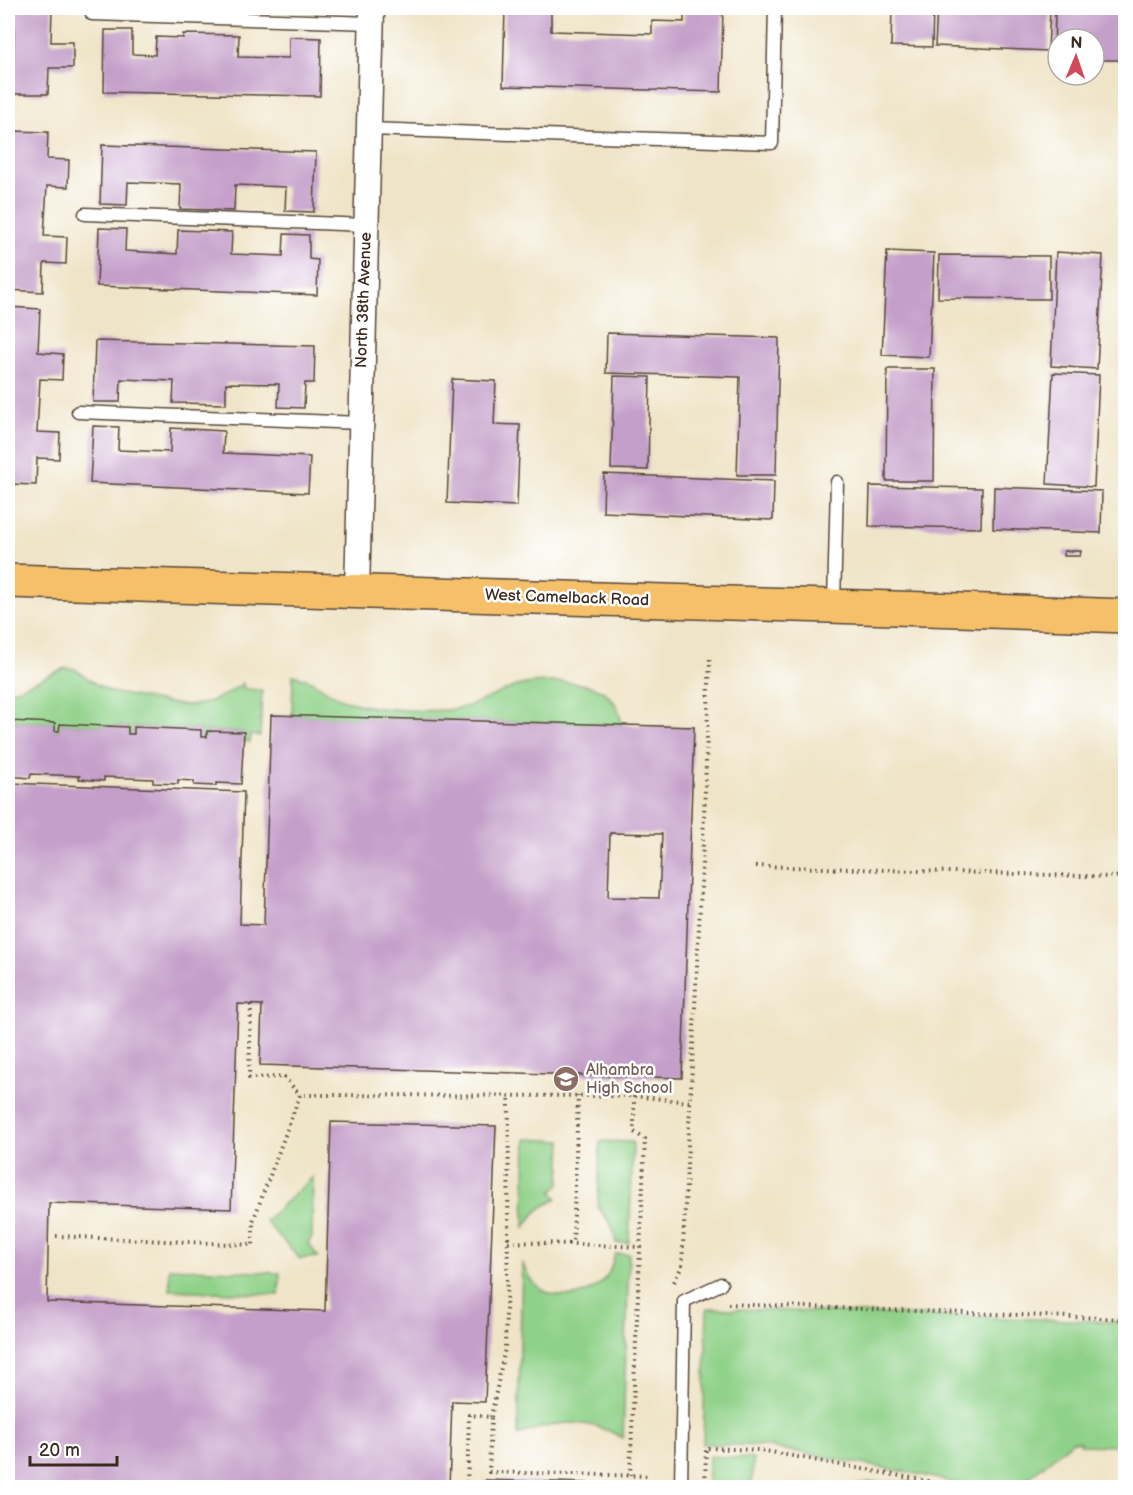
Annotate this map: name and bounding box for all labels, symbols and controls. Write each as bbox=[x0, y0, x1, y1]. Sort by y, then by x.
north arrow bbox=[1046, 27, 1106, 87]
text: N bbox=[1070, 34, 1083, 53]
street label: North 38th Avenue bbox=[352, 231, 376, 368]
street label: West Camelback Road bbox=[484, 586, 650, 610]
place label: Alhambra High School bbox=[586, 1061, 672, 1098]
school or university icon: Alhambra High School bbox=[551, 1064, 581, 1094]
scale bar bbox=[30, 1429, 117, 1467]
text: 20 m bbox=[39, 1440, 80, 1461]

